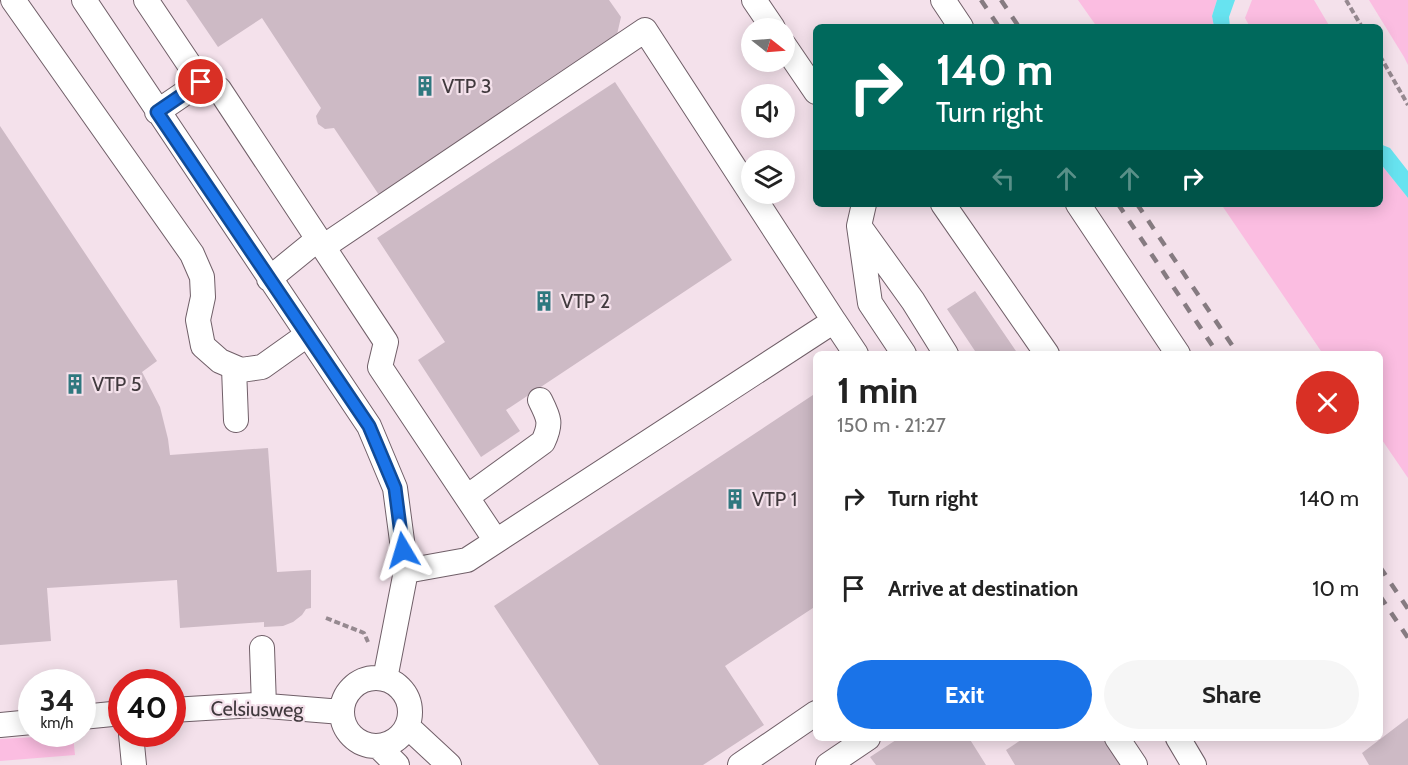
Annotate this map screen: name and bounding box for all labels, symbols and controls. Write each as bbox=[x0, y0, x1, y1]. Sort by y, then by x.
north arrow bbox=[741, 18, 795, 72]
map controls bbox=[741, 18, 795, 204]
text: 140 m bbox=[936, 44, 1053, 96]
icon: right bbox=[837, 48, 915, 126]
pin bbox=[175, 56, 226, 107]
icon: arrive bbox=[184, 65, 217, 98]
building icon: VTP 3 bbox=[413, 74, 437, 98]
place label: VTP 3 bbox=[442, 74, 492, 98]
button: sound bbox=[741, 84, 795, 138]
text: Turn right bbox=[936, 96, 1043, 129]
button: layers bbox=[741, 150, 795, 204]
icon: left bbox=[987, 162, 1020, 195]
icon: ahead bbox=[1050, 162, 1083, 195]
icon: ahead bbox=[1113, 162, 1146, 195]
icon: right bbox=[1176, 162, 1209, 195]
building icon: VTP 2 bbox=[532, 289, 556, 313]
place label: VTP 2 bbox=[561, 289, 610, 313]
text: 1 min bbox=[837, 368, 918, 412]
button: close bbox=[1296, 371, 1359, 434]
building icon: VTP 5 bbox=[63, 372, 87, 396]
place label: VTP 5 bbox=[92, 372, 142, 396]
text: 150 m · 21:27 bbox=[837, 413, 946, 437]
icon: right bbox=[837, 482, 870, 515]
text: Turn right bbox=[888, 485, 978, 512]
text: 140 m bbox=[1300, 485, 1359, 512]
building icon: VTP 1 bbox=[723, 487, 747, 511]
place label: VTP 1 bbox=[752, 487, 797, 511]
position arrow bbox=[371, 518, 435, 582]
icon: arrive bbox=[837, 572, 870, 605]
text: Arrive at destination bbox=[888, 575, 1078, 602]
text: 10 m bbox=[1312, 575, 1359, 602]
button: Exit bbox=[837, 660, 1092, 729]
button: Share bbox=[1104, 660, 1359, 729]
speed limit sign: 40 bbox=[108, 669, 186, 747]
text: 34 bbox=[40, 682, 74, 719]
street label: Celsiusweg bbox=[210, 696, 305, 722]
text: km/h bbox=[41, 714, 73, 732]

